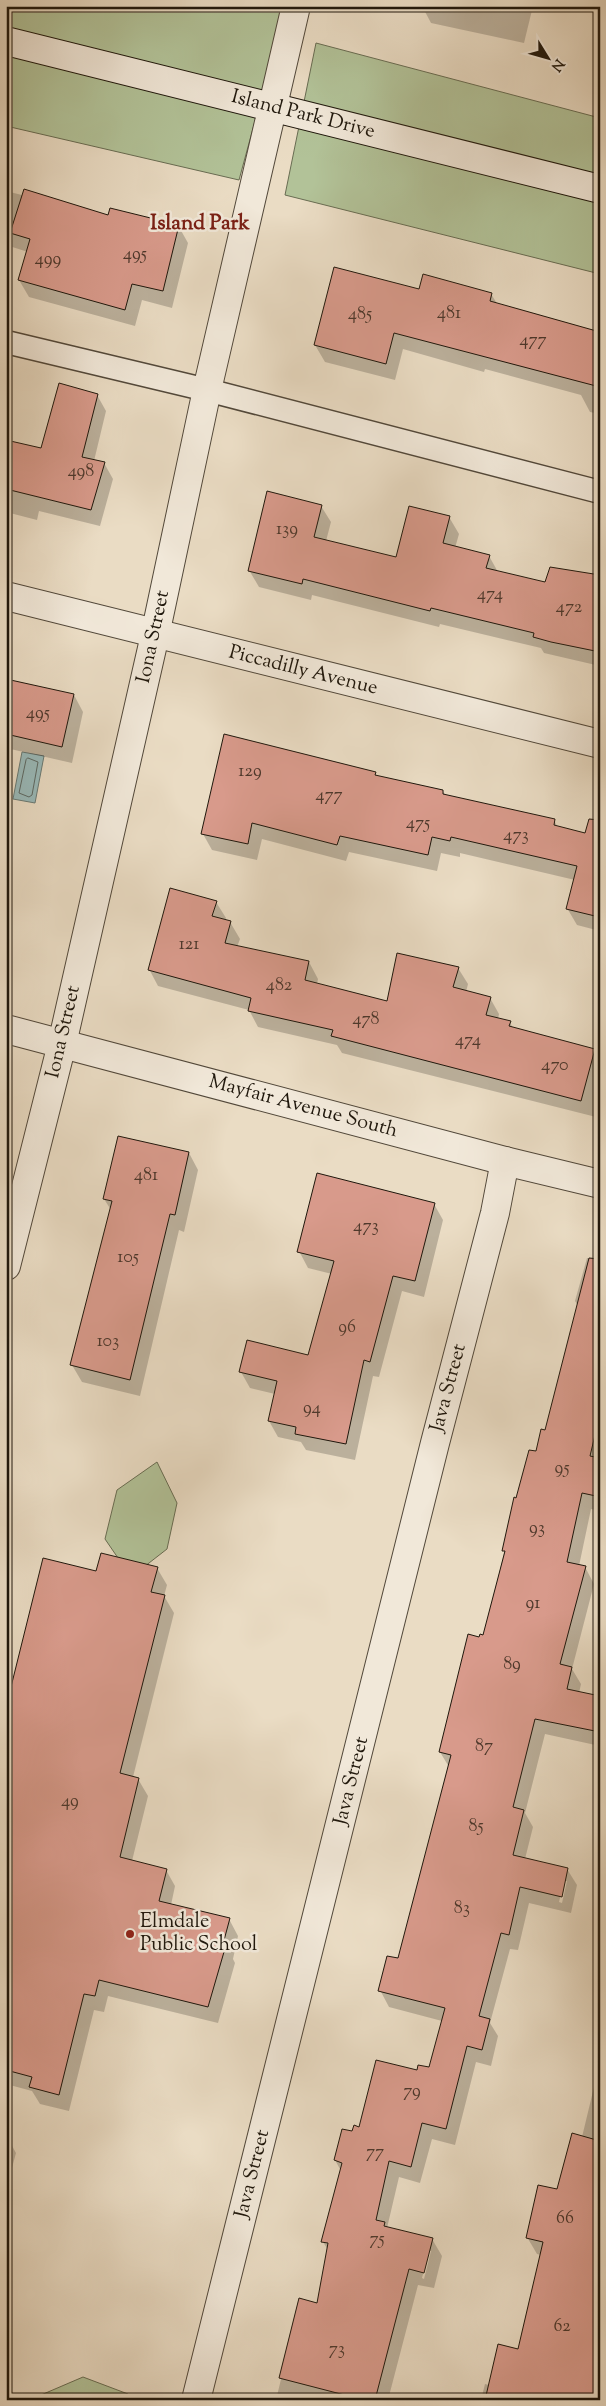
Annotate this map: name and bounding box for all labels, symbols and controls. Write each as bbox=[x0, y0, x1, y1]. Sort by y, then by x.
north arrow bbox=[524, 32, 574, 82]
text: N bbox=[545, 54, 568, 75]
street label: Island Park Drive bbox=[228, 83, 378, 147]
district label: Island Park bbox=[150, 209, 250, 239]
house number: 495 bbox=[123, 242, 147, 268]
house number: 499 bbox=[35, 247, 61, 273]
house number: 481 bbox=[437, 301, 461, 327]
house number: 485 bbox=[348, 302, 372, 328]
house number: 477 bbox=[519, 328, 547, 354]
house number: 498 bbox=[68, 459, 94, 485]
house number: 139 bbox=[276, 517, 298, 543]
house number: 474 bbox=[477, 582, 503, 608]
street label: Iona Street bbox=[130, 588, 178, 686]
house number: 472 bbox=[556, 595, 583, 621]
street label: Piccadilly Avenue bbox=[225, 638, 381, 704]
house number: 495 bbox=[26, 701, 50, 727]
house number: 129 bbox=[238, 759, 262, 785]
house number: 477 bbox=[315, 783, 343, 809]
house number: 475 bbox=[406, 811, 430, 837]
house number: 473 bbox=[503, 823, 529, 849]
house number: 121 bbox=[179, 932, 199, 958]
house number: 482 bbox=[266, 973, 293, 999]
street label: Iona Street bbox=[39, 983, 89, 1081]
house number: 478 bbox=[352, 1007, 380, 1033]
house number: 474 bbox=[455, 1028, 481, 1054]
house number: 470 bbox=[541, 1053, 569, 1079]
street label: Mayfair Avenue South bbox=[205, 1068, 401, 1146]
house number: 481 bbox=[134, 1163, 158, 1189]
house number: 473 bbox=[353, 1214, 379, 1240]
house number: 105 bbox=[117, 1245, 139, 1271]
house number: 96 bbox=[338, 1315, 356, 1341]
house number: 103 bbox=[97, 1329, 119, 1355]
street label: Java Street bbox=[423, 1340, 475, 1436]
house number: 94 bbox=[303, 1396, 321, 1422]
house number: 95 bbox=[554, 1456, 570, 1482]
house number: 93 bbox=[529, 1516, 545, 1542]
house number: 91 bbox=[526, 1591, 540, 1617]
house number: 89 bbox=[503, 1652, 521, 1678]
street label: Java Street bbox=[327, 1734, 377, 1829]
house number: 87 bbox=[475, 1734, 493, 1760]
house number: 49 bbox=[61, 1789, 79, 1815]
house number: 85 bbox=[468, 1814, 484, 1840]
house number: 83 bbox=[454, 1896, 470, 1922]
place label: Elmdale Public School bbox=[140, 1908, 258, 1960]
marker: Elmdale Public School bbox=[124, 1928, 136, 1940]
house number: 79 bbox=[403, 2079, 421, 2105]
street label: Java Street bbox=[228, 2127, 278, 2222]
house number: 77 bbox=[366, 2140, 384, 2166]
house number: 66 bbox=[556, 2206, 574, 2232]
house number: 75 bbox=[369, 2227, 385, 2253]
house number: 62 bbox=[553, 2314, 571, 2340]
house number: 73 bbox=[329, 2337, 345, 2363]

